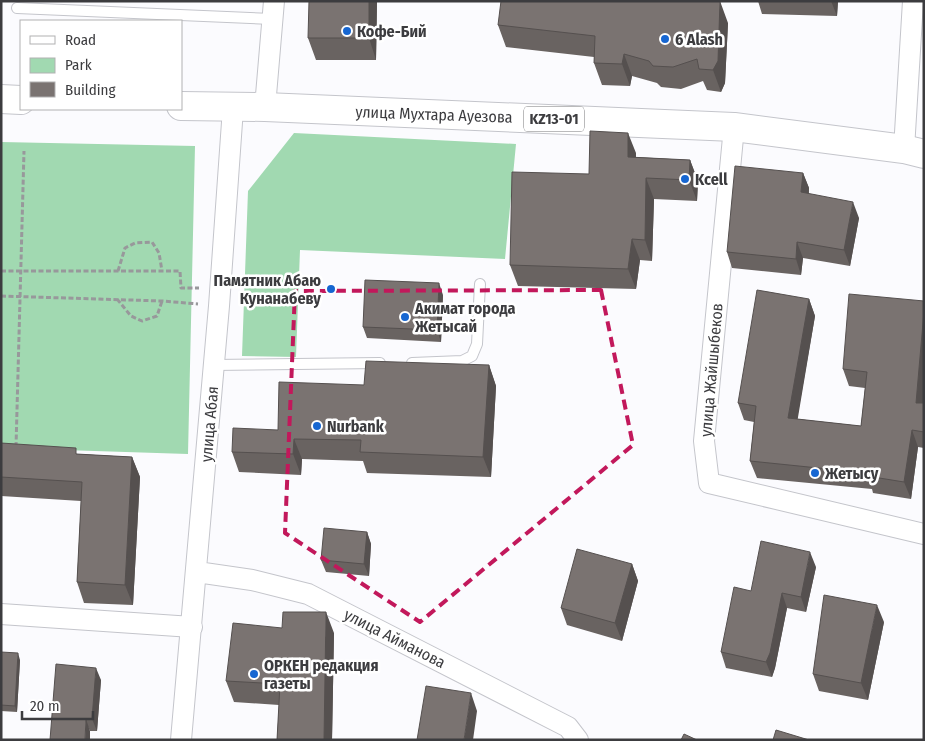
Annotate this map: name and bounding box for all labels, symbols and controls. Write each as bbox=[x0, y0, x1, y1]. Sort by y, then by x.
legend bbox=[20, 20, 182, 110]
place label: Кофе-Бий bbox=[357, 22, 427, 41]
marker: Кофе-Бий bbox=[341, 25, 353, 37]
place label: 6 Alash bbox=[675, 30, 723, 49]
text: Road bbox=[65, 31, 96, 49]
marker: 6 Alash bbox=[659, 33, 671, 45]
text: Park bbox=[65, 56, 92, 74]
text: Building bbox=[65, 81, 116, 99]
street label: улица Мухтара Ауезова bbox=[355, 102, 513, 127]
road number: KZ13-01 bbox=[524, 106, 584, 132]
place label: Kcell bbox=[695, 170, 728, 189]
marker: Kcell bbox=[679, 173, 691, 185]
place label: Памятник Абаю Кунанабеву bbox=[214, 271, 321, 308]
marker: Памятник Абаю Кунанабеву bbox=[325, 283, 337, 295]
place label: Акимат города Жетысай bbox=[414, 299, 516, 336]
street label: улица Жайшыбеков bbox=[696, 302, 727, 438]
marker: Акимат города Жетысай bbox=[399, 311, 411, 323]
street label: улица Абая bbox=[197, 385, 222, 463]
place label: Nurbank bbox=[327, 417, 385, 436]
marker: Nurbank bbox=[311, 420, 323, 432]
place label: Жетысу bbox=[824, 464, 879, 483]
marker: Жетысу bbox=[809, 467, 821, 479]
street label: улица Айманова bbox=[341, 605, 449, 672]
place label: ОРКЕН редакция газеты bbox=[264, 656, 379, 693]
marker: ОРКЕН редакция газеты bbox=[248, 668, 260, 680]
scale bar bbox=[22, 688, 94, 720]
text: 20 m bbox=[30, 697, 60, 715]

